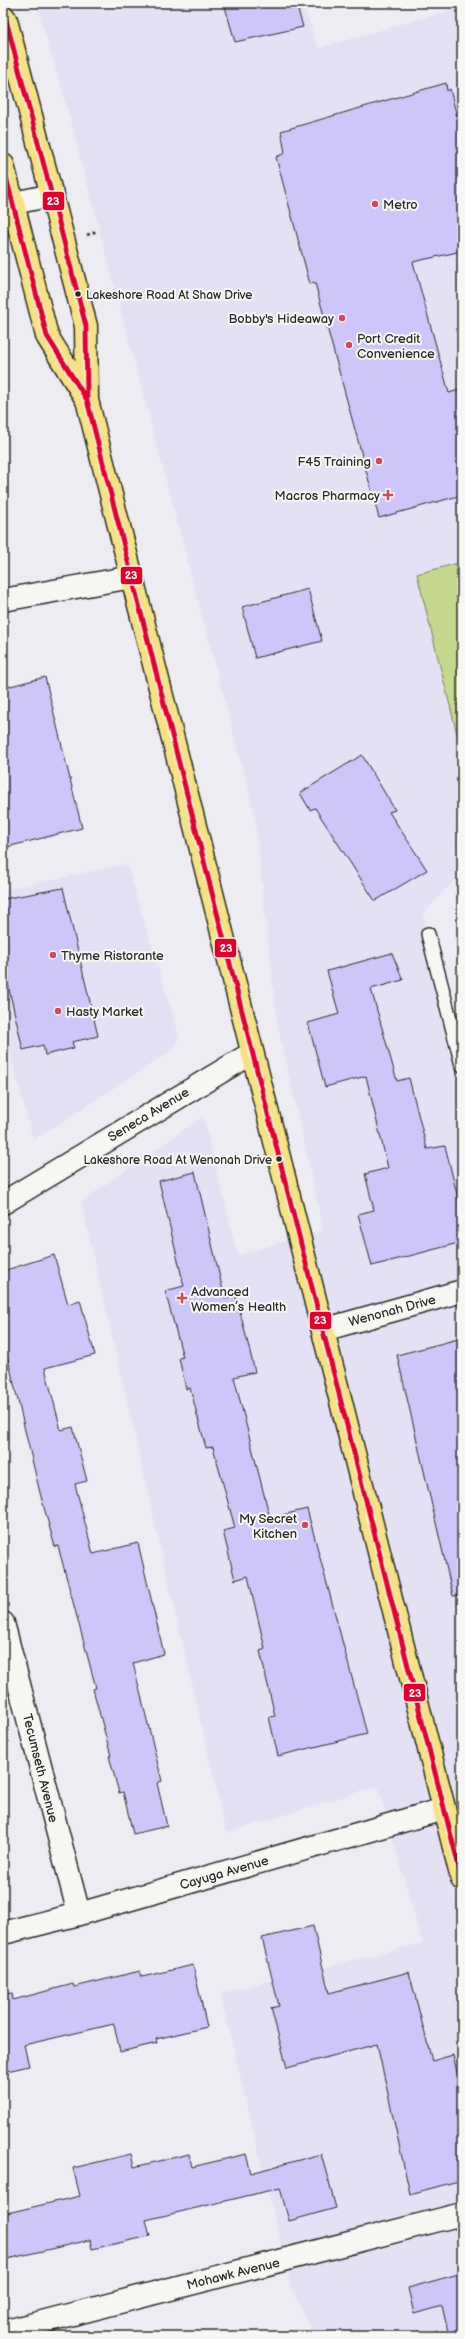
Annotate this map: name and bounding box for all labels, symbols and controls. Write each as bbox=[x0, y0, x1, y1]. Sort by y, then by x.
line badge: 23 bbox=[42, 191, 65, 211]
text: 23 bbox=[47, 195, 60, 208]
place label: Metro bbox=[383, 197, 418, 213]
marker: Metro bbox=[370, 199, 380, 209]
place label: Lakeshore Road At Shaw Drive bbox=[86, 288, 252, 303]
marker: Lakeshore Road At Shaw Drive bbox=[73, 289, 83, 299]
place label: Bobby's Hideaway bbox=[228, 311, 334, 327]
marker: Bobby's Hideaway bbox=[337, 313, 347, 323]
place label: Port Credit Convenience bbox=[357, 331, 435, 362]
marker: Port Credit Convenience bbox=[344, 340, 354, 350]
place label: F45 Training bbox=[298, 454, 371, 470]
marker: F45 Training bbox=[374, 456, 384, 466]
place label: Macros Pharmacy bbox=[275, 488, 380, 504]
marker: Macros Pharmacy bbox=[383, 490, 393, 500]
line badge: 23 bbox=[120, 566, 143, 585]
text: 23 bbox=[125, 569, 138, 582]
line badge: 23 bbox=[214, 938, 237, 958]
text: 23 bbox=[220, 942, 233, 955]
place label: Thyme Ristorante bbox=[61, 948, 164, 964]
marker: Thyme Ristorante bbox=[48, 950, 58, 960]
place label: Hasty Market bbox=[66, 1004, 143, 1020]
marker: Hasty Market bbox=[53, 1006, 63, 1016]
street label: Seneca Avenue bbox=[105, 1084, 192, 1145]
place label: Lakeshore Road At Wenonah Drive bbox=[83, 1153, 272, 1168]
marker: Lakeshore Road At Wenonah Drive bbox=[274, 1154, 284, 1164]
place label: Advanced Women’s Health bbox=[191, 1284, 286, 1315]
marker: Advanced Women’s Health bbox=[176, 1292, 188, 1304]
street label: Wenonah Drive bbox=[347, 1292, 438, 1330]
line badge: 23 bbox=[309, 1311, 332, 1330]
text: 23 bbox=[314, 1314, 327, 1327]
place label: My Secret Kitchen bbox=[239, 1511, 297, 1542]
marker: My Secret Kitchen bbox=[300, 1520, 310, 1530]
line badge: 23 bbox=[403, 1683, 426, 1702]
text: 23 bbox=[409, 1687, 422, 1700]
street label: Tecumseth Avenue bbox=[19, 1712, 61, 1825]
street label: Cayuga Avenue bbox=[178, 1853, 271, 1893]
street label: Mohawk Avenue bbox=[185, 2255, 282, 2293]

